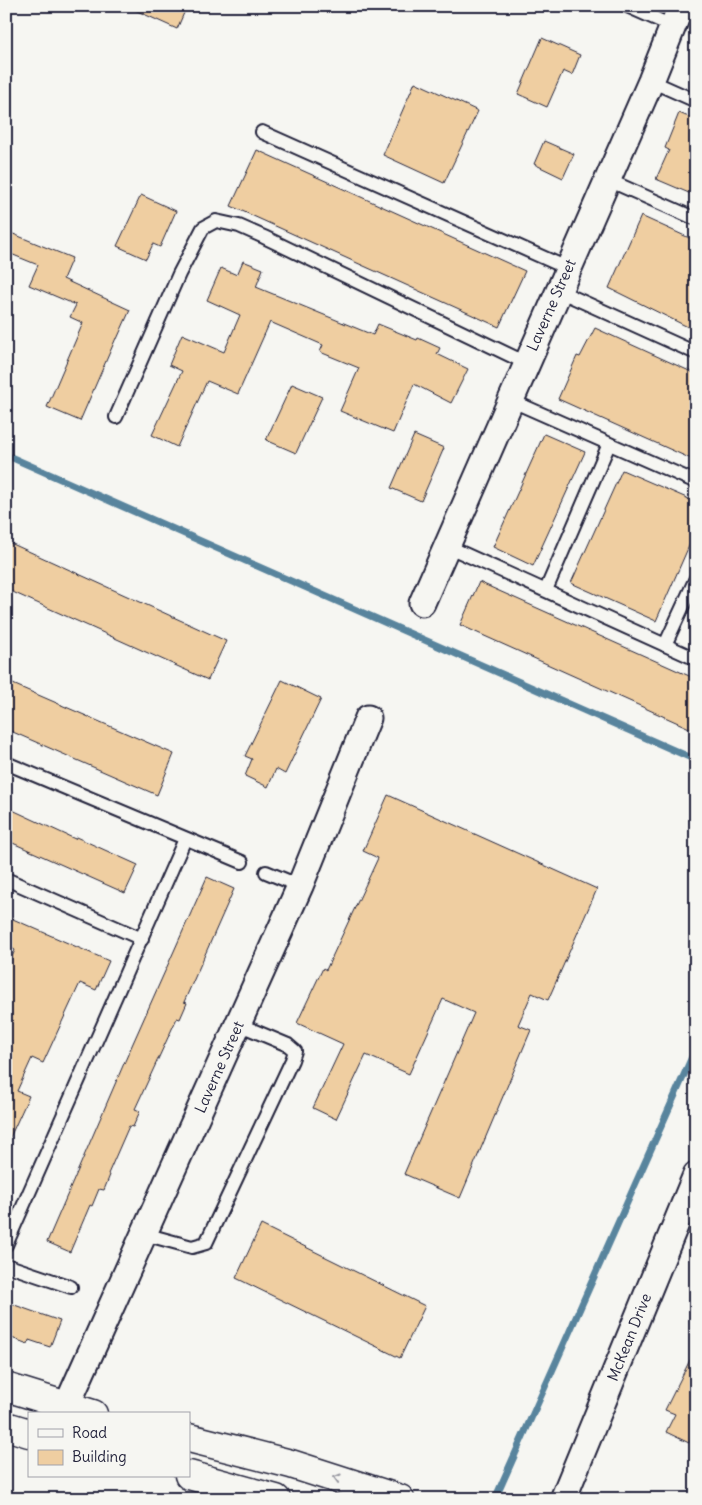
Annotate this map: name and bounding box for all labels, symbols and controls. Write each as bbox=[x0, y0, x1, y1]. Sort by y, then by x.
street label: Laverne Street bbox=[522, 256, 580, 354]
street label: Laverne Street bbox=[190, 1018, 248, 1116]
street label: McKean Drive bbox=[603, 1290, 655, 1384]
legend bbox=[28, 1412, 190, 1478]
text: Road bbox=[72, 1423, 107, 1442]
text: Building bbox=[72, 1447, 127, 1466]
one-way arrow bbox=[333, 1474, 341, 1484]

